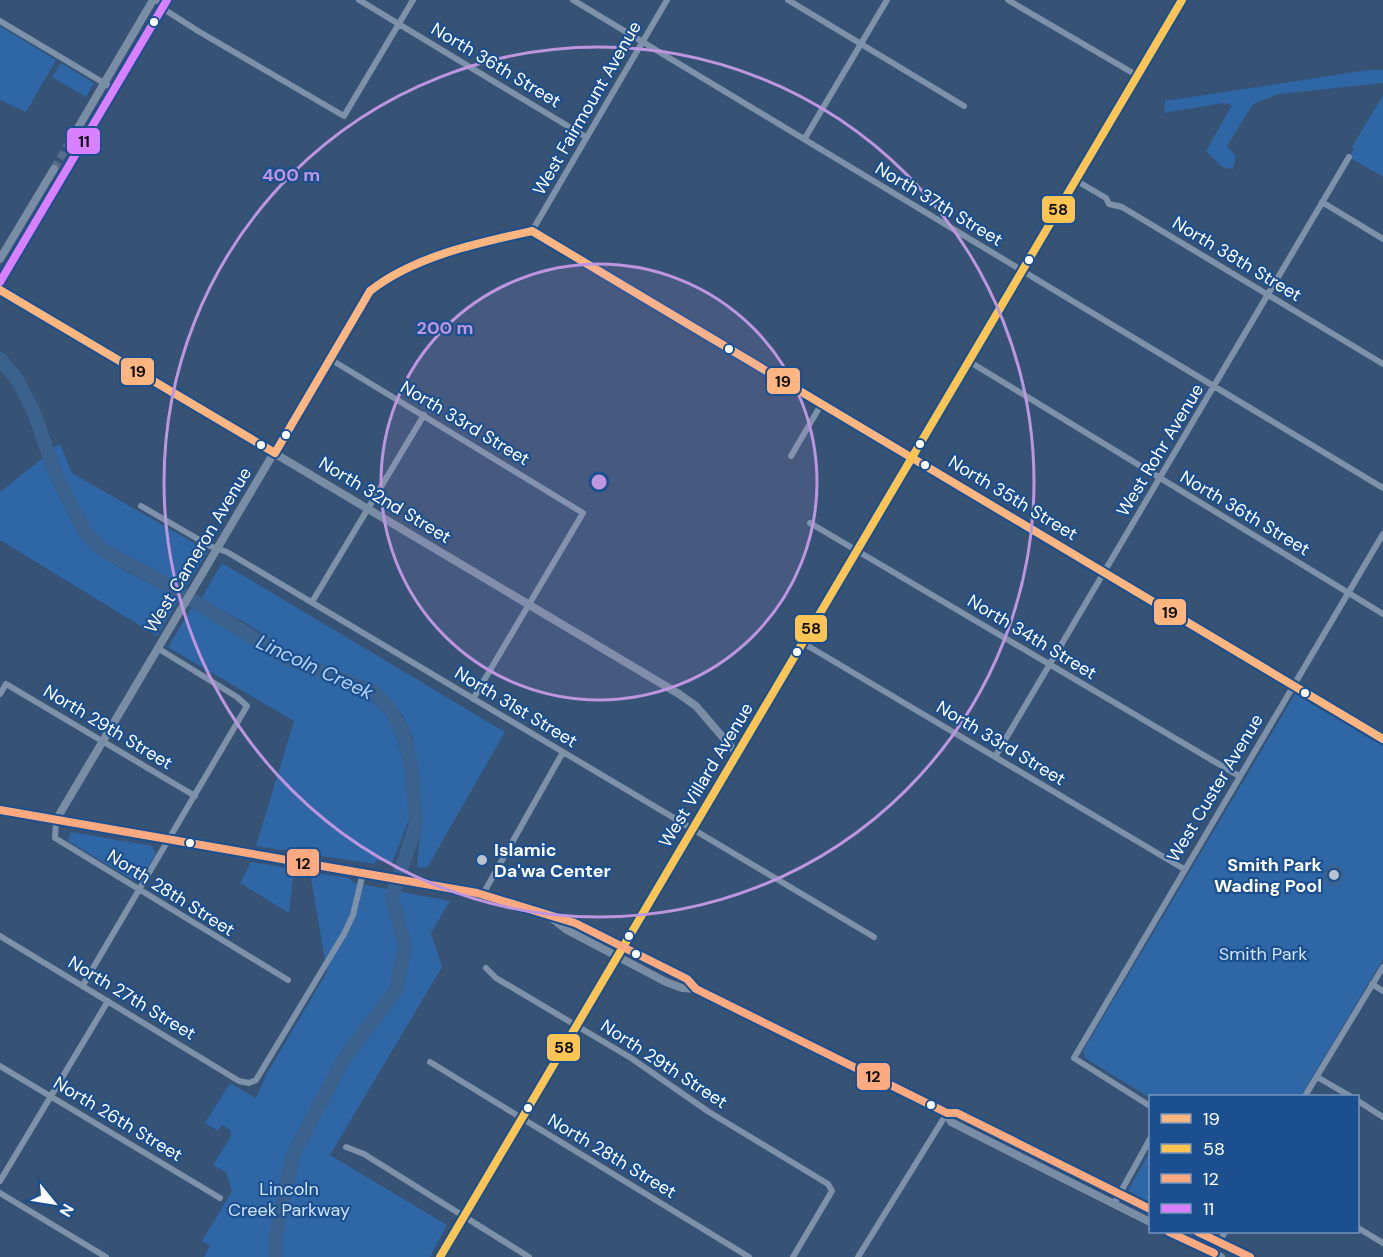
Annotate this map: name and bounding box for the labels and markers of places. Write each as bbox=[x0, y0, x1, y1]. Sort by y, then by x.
unlabelled marker bbox=[148, 16, 160, 28]
unlabelled marker bbox=[1023, 254, 1035, 266]
unlabelled marker bbox=[723, 343, 735, 355]
unlabelled marker bbox=[280, 429, 292, 441]
unlabelled marker bbox=[914, 438, 926, 450]
unlabelled marker bbox=[255, 439, 267, 451]
unlabelled marker bbox=[919, 459, 931, 471]
centre of rings bbox=[589, 472, 609, 492]
unlabelled marker bbox=[791, 646, 803, 658]
unlabelled marker bbox=[1299, 687, 1311, 699]
unlabelled marker bbox=[184, 837, 196, 849]
place label: Islamic Da'wa Center bbox=[494, 838, 611, 883]
marker: Islamic Da'wa Center bbox=[475, 853, 489, 867]
place label: Smith Park Wading Pool bbox=[1214, 853, 1323, 898]
marker: Smith Park Wading Pool bbox=[1327, 868, 1341, 882]
unlabelled marker bbox=[623, 930, 635, 942]
unlabelled marker bbox=[630, 948, 642, 960]
unlabelled marker bbox=[925, 1099, 937, 1111]
unlabelled marker bbox=[522, 1102, 534, 1114]

